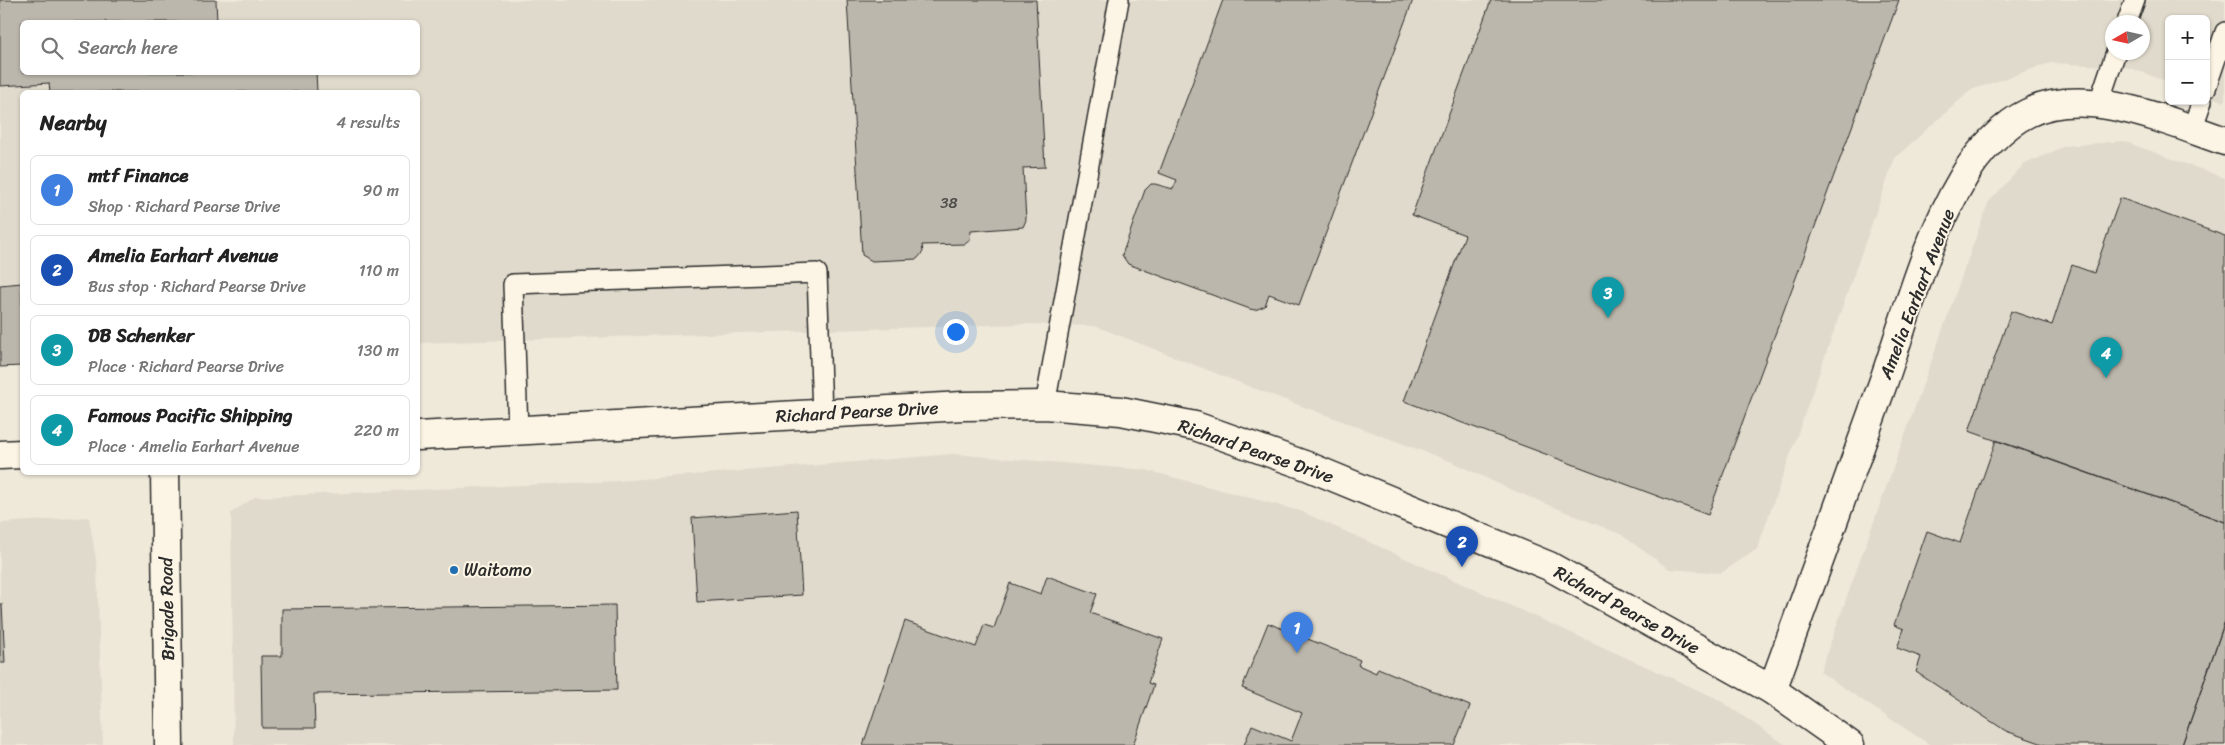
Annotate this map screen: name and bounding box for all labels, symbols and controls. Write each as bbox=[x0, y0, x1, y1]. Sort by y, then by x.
north arrow bbox=[2105, 15, 2150, 60]
map controls bbox=[2165, 15, 2210, 105]
button: + bbox=[2165, 15, 2210, 60]
search box bbox=[20, 20, 420, 75]
text: Search here bbox=[78, 31, 178, 64]
icon: search bbox=[38, 34, 66, 62]
button: − bbox=[2165, 60, 2210, 105]
text: Nearby bbox=[40, 104, 106, 142]
text: 4 results bbox=[336, 108, 400, 137]
text: mtf Finance bbox=[88, 159, 188, 192]
text: 1 bbox=[54, 176, 60, 205]
text: 90 m bbox=[363, 176, 399, 205]
house number: 38 bbox=[940, 190, 958, 216]
text: Shop · Richard Pearse Drive bbox=[88, 192, 280, 221]
street label: Amelia Earhart Avenue bbox=[1869, 204, 1964, 385]
text: Amelia Earhart Avenue bbox=[88, 239, 278, 272]
text: 2 bbox=[52, 256, 62, 285]
text: 110 m bbox=[359, 256, 399, 285]
text: Bus stop · Richard Pearse Drive bbox=[88, 272, 306, 301]
pin: 3 bbox=[1592, 277, 1624, 318]
text: DB Schenker bbox=[88, 319, 194, 352]
your location bbox=[943, 319, 969, 345]
text: 3 bbox=[53, 336, 61, 365]
text: 130 m bbox=[357, 336, 399, 365]
pin: 4 bbox=[2090, 337, 2122, 378]
text: Place · Richard Pearse Drive bbox=[88, 352, 284, 381]
street label: Richard Pearse Drive bbox=[775, 392, 939, 432]
text: Famous Pacific Shipping bbox=[88, 399, 293, 432]
street label: Richard Pearse Drive bbox=[1174, 409, 1338, 493]
text: 4 bbox=[52, 416, 62, 445]
text: 220 m bbox=[354, 416, 399, 445]
text: Place · Amelia Earhart Avenue bbox=[88, 432, 299, 461]
pin: 2 bbox=[1446, 526, 1478, 567]
place label: Waitomo bbox=[464, 554, 532, 586]
street label: Brigade Road bbox=[150, 556, 184, 661]
street label: Richard Pearse Drive bbox=[1548, 557, 1706, 663]
marker: Waitomo bbox=[448, 564, 460, 576]
pin: 1 bbox=[1281, 612, 1313, 653]

